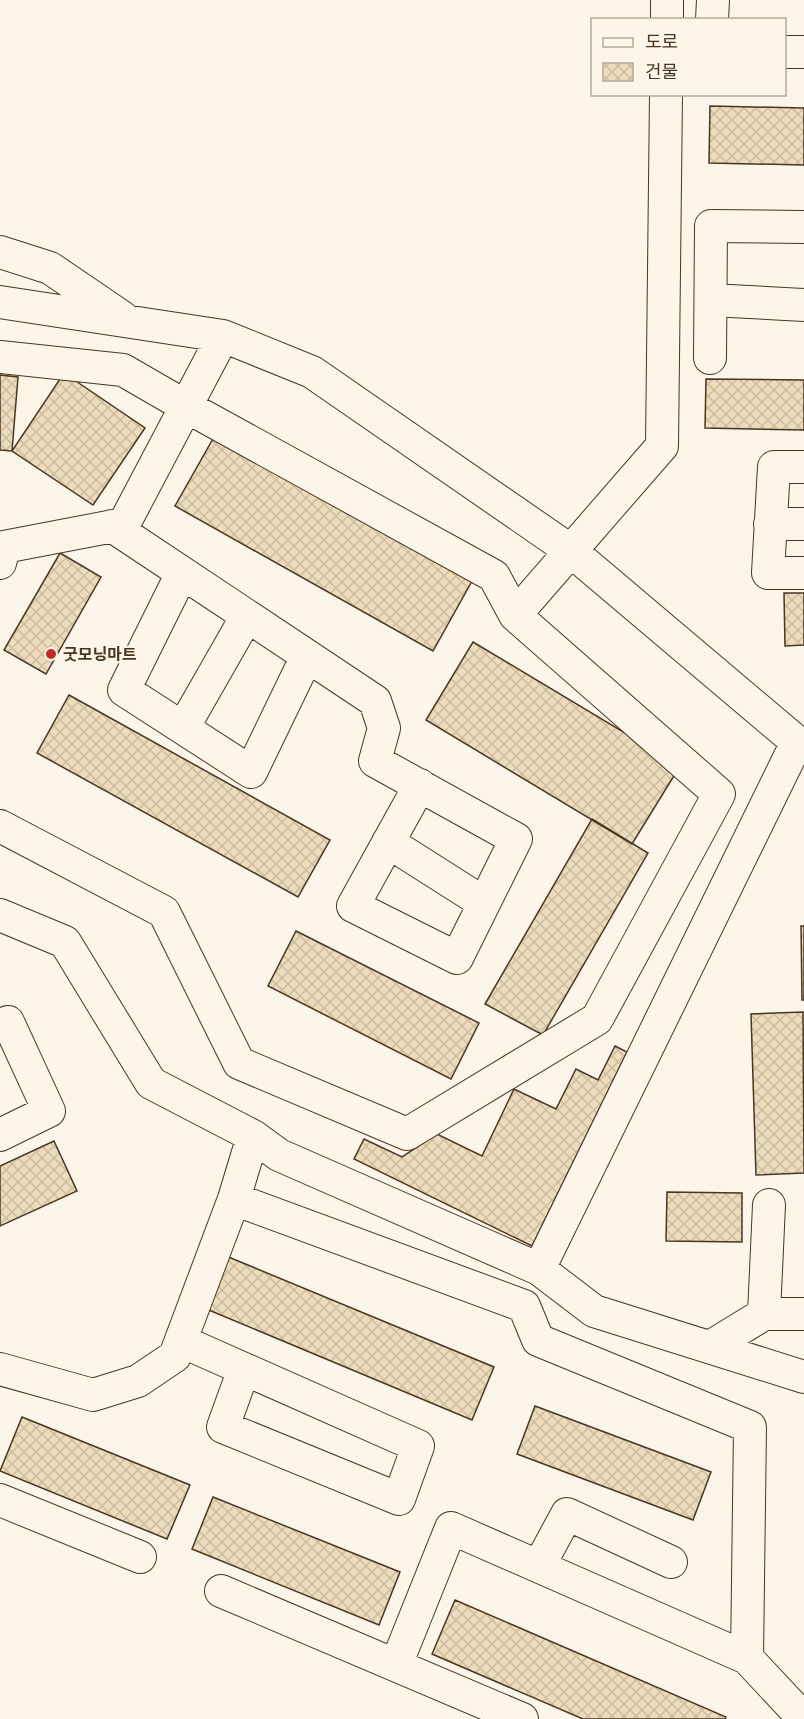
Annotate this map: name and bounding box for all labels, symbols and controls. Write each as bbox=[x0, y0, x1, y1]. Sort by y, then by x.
legend bbox=[591, 18, 786, 96]
text: 도로 bbox=[645, 29, 678, 53]
text: 건물 bbox=[645, 59, 678, 83]
place label: 굿모닝마트 bbox=[63, 643, 137, 665]
marker: 굿모닝마트 bbox=[44, 647, 58, 661]

